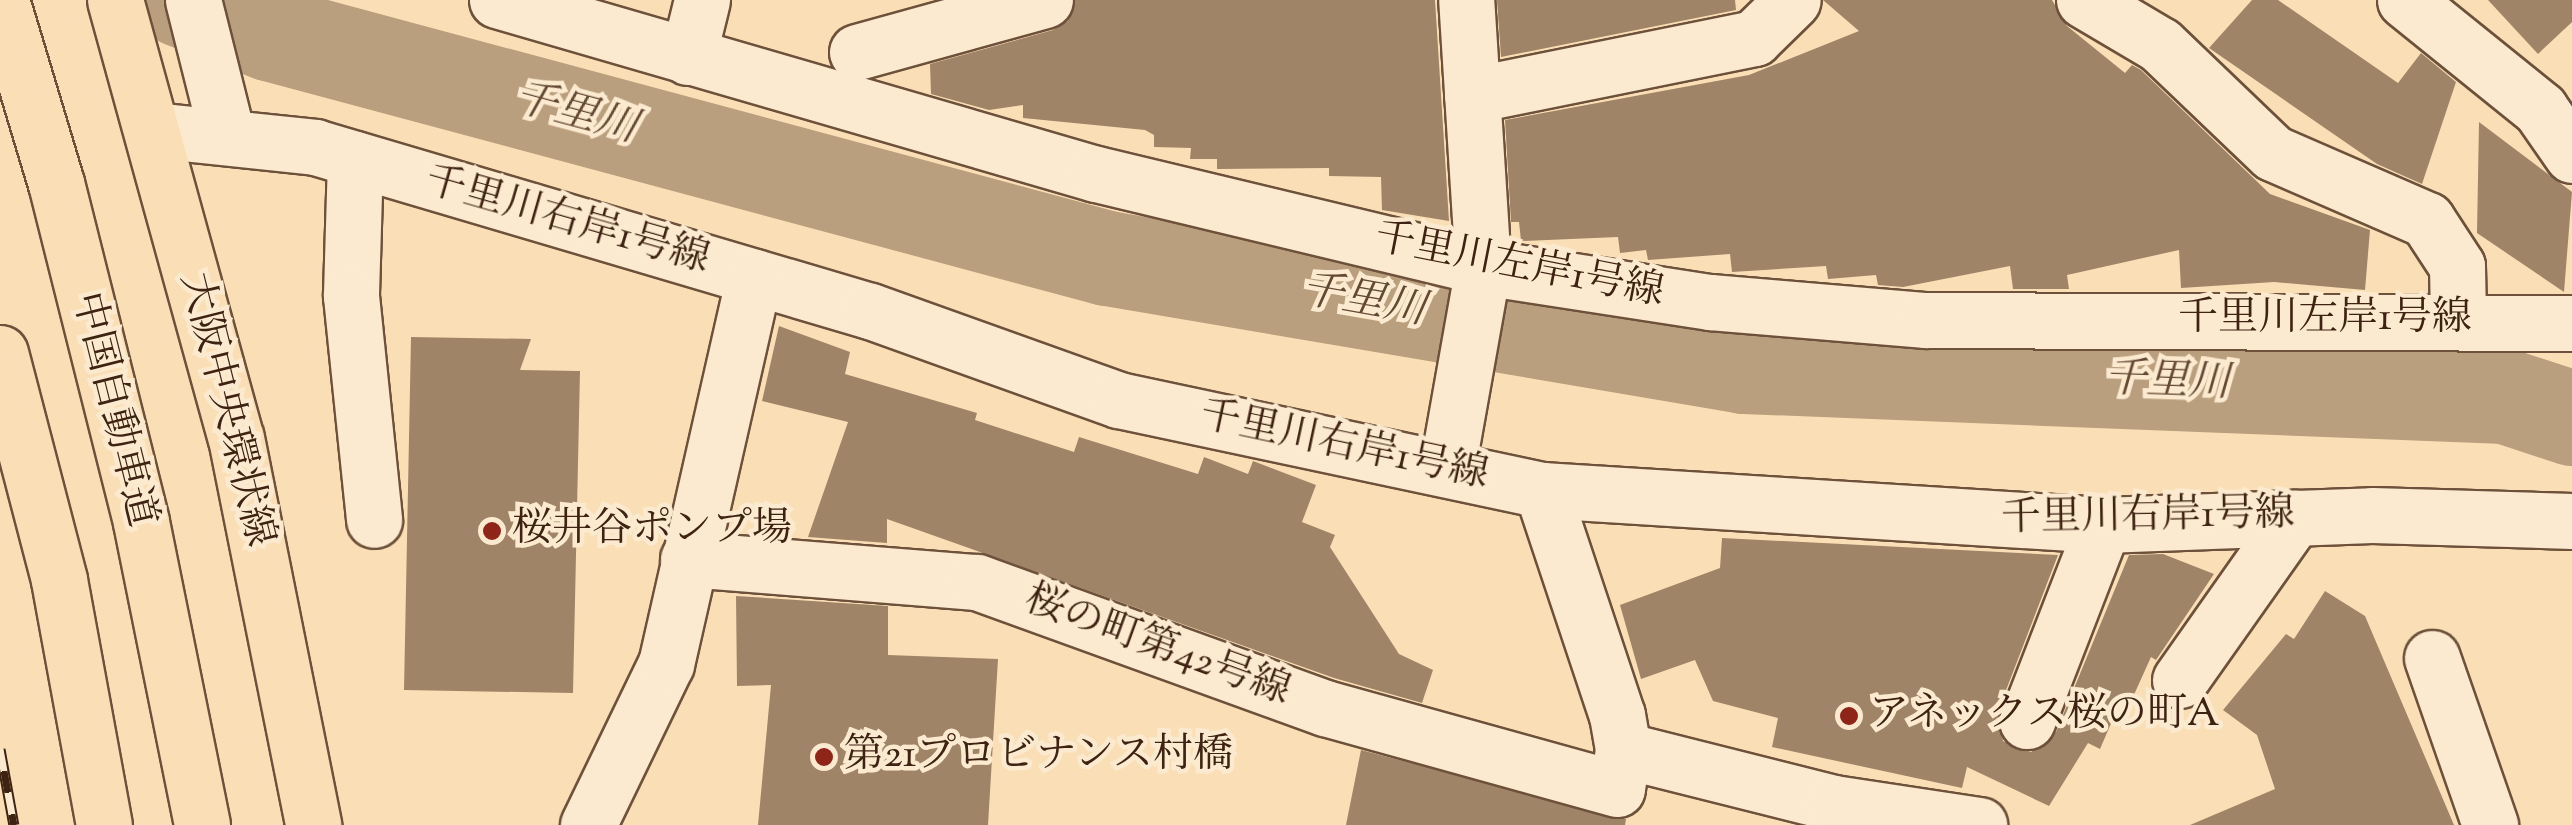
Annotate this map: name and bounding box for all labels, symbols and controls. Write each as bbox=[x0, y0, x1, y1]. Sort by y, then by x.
water label: 千里川 bbox=[508, 74, 642, 156]
street label: 千里川右岸1号線 bbox=[419, 158, 715, 286]
street label: 千里川左岸1号線 bbox=[1370, 215, 1668, 319]
water label: 千里川 bbox=[1297, 266, 1429, 338]
street label: 大阪中央環状線 bbox=[168, 268, 282, 552]
street label: 中国自動車道 bbox=[60, 288, 164, 532]
street label: 千里川左岸1号線 bbox=[2178, 296, 2472, 344]
water label: 千里川 bbox=[2103, 356, 2231, 410]
street label: 千里川右岸1号線 bbox=[1195, 393, 1493, 501]
street label: 千里川右岸1号線 bbox=[2001, 491, 2295, 545]
place label: 桜井谷ポンプ場 bbox=[512, 507, 792, 555]
marker: 桜井谷ポンプ場 bbox=[481, 520, 503, 542]
street label: 桜の町第42号線 bbox=[1018, 577, 1296, 717]
place label: アネックス桜の町A bbox=[1869, 692, 2221, 740]
marker: アネックス桜の町A bbox=[1838, 705, 1860, 727]
place label: 第21プロビナンス村橋 bbox=[844, 733, 1236, 781]
marker: 第21プロビナンス村橋 bbox=[813, 746, 835, 768]

